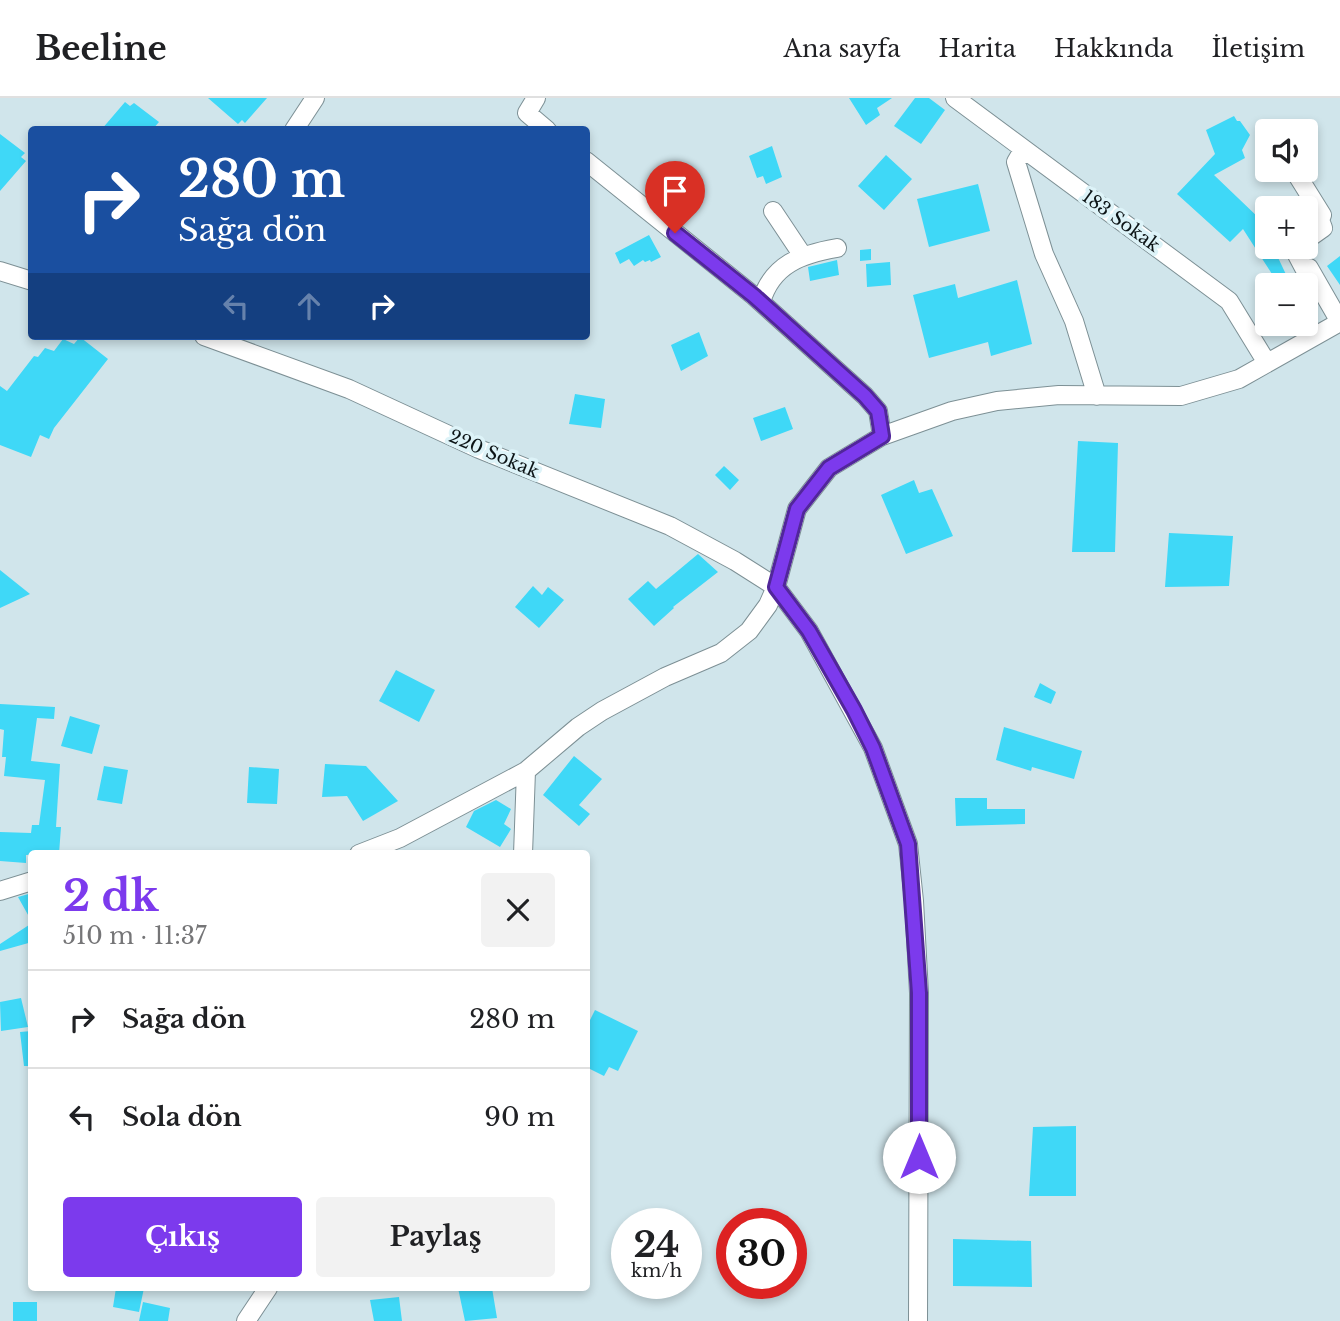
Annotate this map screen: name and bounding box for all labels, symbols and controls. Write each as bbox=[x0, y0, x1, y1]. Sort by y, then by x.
text: Beeline bbox=[35, 28, 167, 69]
text: Ana sayfa bbox=[783, 34, 901, 63]
text: Harita bbox=[939, 34, 1016, 63]
text: Hakkında bbox=[1054, 34, 1173, 63]
text: İletişim bbox=[1211, 34, 1305, 63]
map controls bbox=[1255, 119, 1318, 336]
button: sound bbox=[1255, 119, 1318, 182]
text: 280 m bbox=[178, 149, 345, 210]
icon: right bbox=[63, 154, 154, 245]
pin bbox=[645, 161, 705, 233]
icon: arrive bbox=[656, 172, 694, 210]
street label: 183 Sokak bbox=[1078, 185, 1164, 257]
button: + bbox=[1255, 196, 1318, 259]
text: Sağa dön bbox=[178, 210, 327, 250]
button: − bbox=[1255, 273, 1318, 336]
icon: left bbox=[217, 287, 255, 325]
icon: ahead bbox=[290, 287, 328, 325]
icon: right bbox=[363, 287, 401, 325]
street label: 220 Sokak bbox=[446, 425, 542, 483]
text: 2 dk bbox=[63, 870, 159, 922]
button: close bbox=[481, 873, 555, 947]
text: 510 m · 11:37 bbox=[63, 922, 207, 950]
icon: right bbox=[63, 1000, 101, 1038]
text: Sağa dön bbox=[122, 1003, 246, 1035]
text: 280 m bbox=[469, 1003, 555, 1035]
icon: left bbox=[63, 1098, 101, 1136]
text: Sola dön bbox=[122, 1101, 242, 1133]
text: 90 m bbox=[484, 1101, 555, 1133]
position arrow bbox=[882, 1120, 956, 1194]
button: Çıkış bbox=[63, 1197, 302, 1277]
button: Paylaş bbox=[316, 1197, 555, 1277]
speed limit sign: 30 bbox=[716, 1208, 807, 1299]
text: 24 bbox=[633, 1223, 680, 1266]
text: km/h bbox=[631, 1260, 682, 1282]

